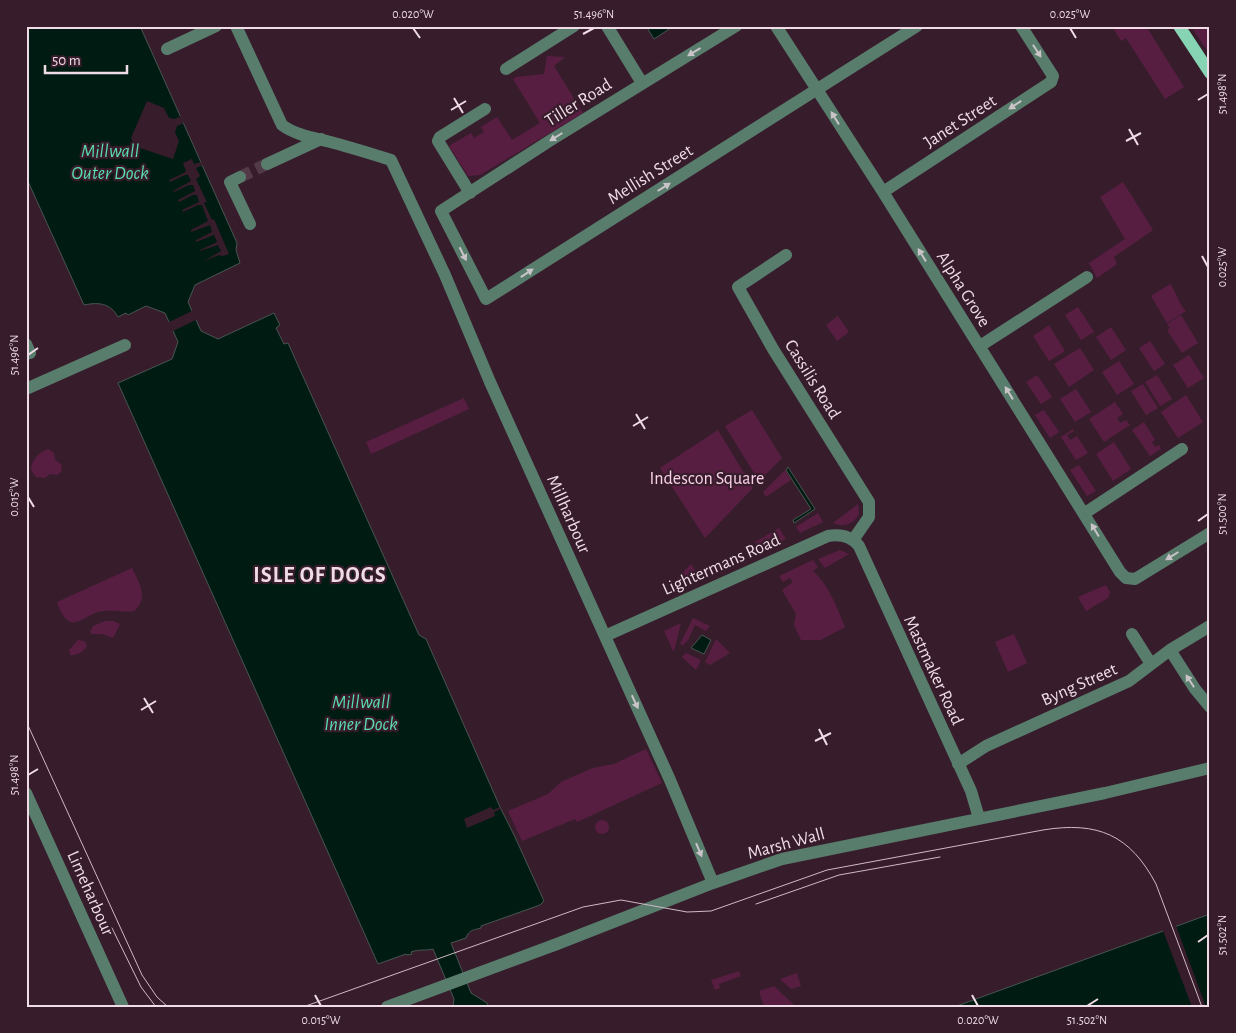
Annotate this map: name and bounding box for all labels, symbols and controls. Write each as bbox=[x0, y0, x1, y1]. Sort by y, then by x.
text: 0.020°W bbox=[392, 8, 434, 20]
text: 51.496°N bbox=[574, 8, 614, 20]
text: 0.025°W bbox=[1050, 8, 1090, 20]
scale bar bbox=[45, 42, 128, 74]
one-way arrow bbox=[1032, 45, 1042, 58]
one-way arrow bbox=[688, 47, 701, 56]
text: 50 m bbox=[52, 53, 81, 68]
text: 51.498°N bbox=[1216, 74, 1228, 114]
street label: Tiller Road bbox=[542, 75, 615, 130]
street label: Janet Street bbox=[921, 92, 1000, 152]
one-way arrow bbox=[1009, 101, 1022, 110]
one-way arrow bbox=[831, 111, 840, 124]
one-way arrow bbox=[549, 132, 562, 141]
street label: Mellish Street bbox=[605, 141, 697, 208]
water label: Millwall Outer Dock bbox=[71, 142, 149, 183]
one-way arrow bbox=[658, 182, 671, 191]
one-way arrow bbox=[459, 247, 467, 261]
text: 0.025°W bbox=[1216, 247, 1228, 287]
one-way arrow bbox=[918, 248, 927, 262]
street label: Alpha Grove bbox=[933, 249, 993, 330]
one-way arrow bbox=[520, 268, 533, 277]
text: 51.496°N bbox=[8, 335, 20, 375]
street label: Cassilis Road bbox=[781, 337, 844, 422]
one-way arrow bbox=[1004, 386, 1014, 399]
park label: Indescon Square bbox=[650, 470, 764, 488]
street label: Millharbour bbox=[543, 473, 593, 556]
text: 0.015°W bbox=[8, 477, 20, 516]
text: 51.500°N bbox=[1216, 493, 1228, 535]
one-way arrow bbox=[1090, 524, 1099, 537]
street label: Lightermans Road bbox=[660, 531, 783, 599]
one-way arrow bbox=[1166, 551, 1179, 561]
district label: ISLE OF DOGS bbox=[253, 564, 387, 586]
street label: Mastmaker Road bbox=[900, 613, 966, 728]
street label: Byng Street bbox=[1039, 660, 1120, 710]
one-way arrow bbox=[1185, 675, 1195, 688]
water label: Millwall Inner Dock bbox=[324, 693, 398, 734]
one-way arrow bbox=[630, 694, 639, 709]
text: 51.498°N bbox=[8, 755, 20, 795]
street label: Marsh Wall bbox=[746, 825, 827, 863]
one-way arrow bbox=[696, 843, 704, 858]
street label: Limeharbour bbox=[63, 848, 117, 939]
text: 51.502°N bbox=[1216, 915, 1228, 955]
text: 0.015°W bbox=[302, 1014, 341, 1026]
text: 0.020°W bbox=[957, 1014, 999, 1026]
text: 51.502°N bbox=[1067, 1014, 1107, 1026]

